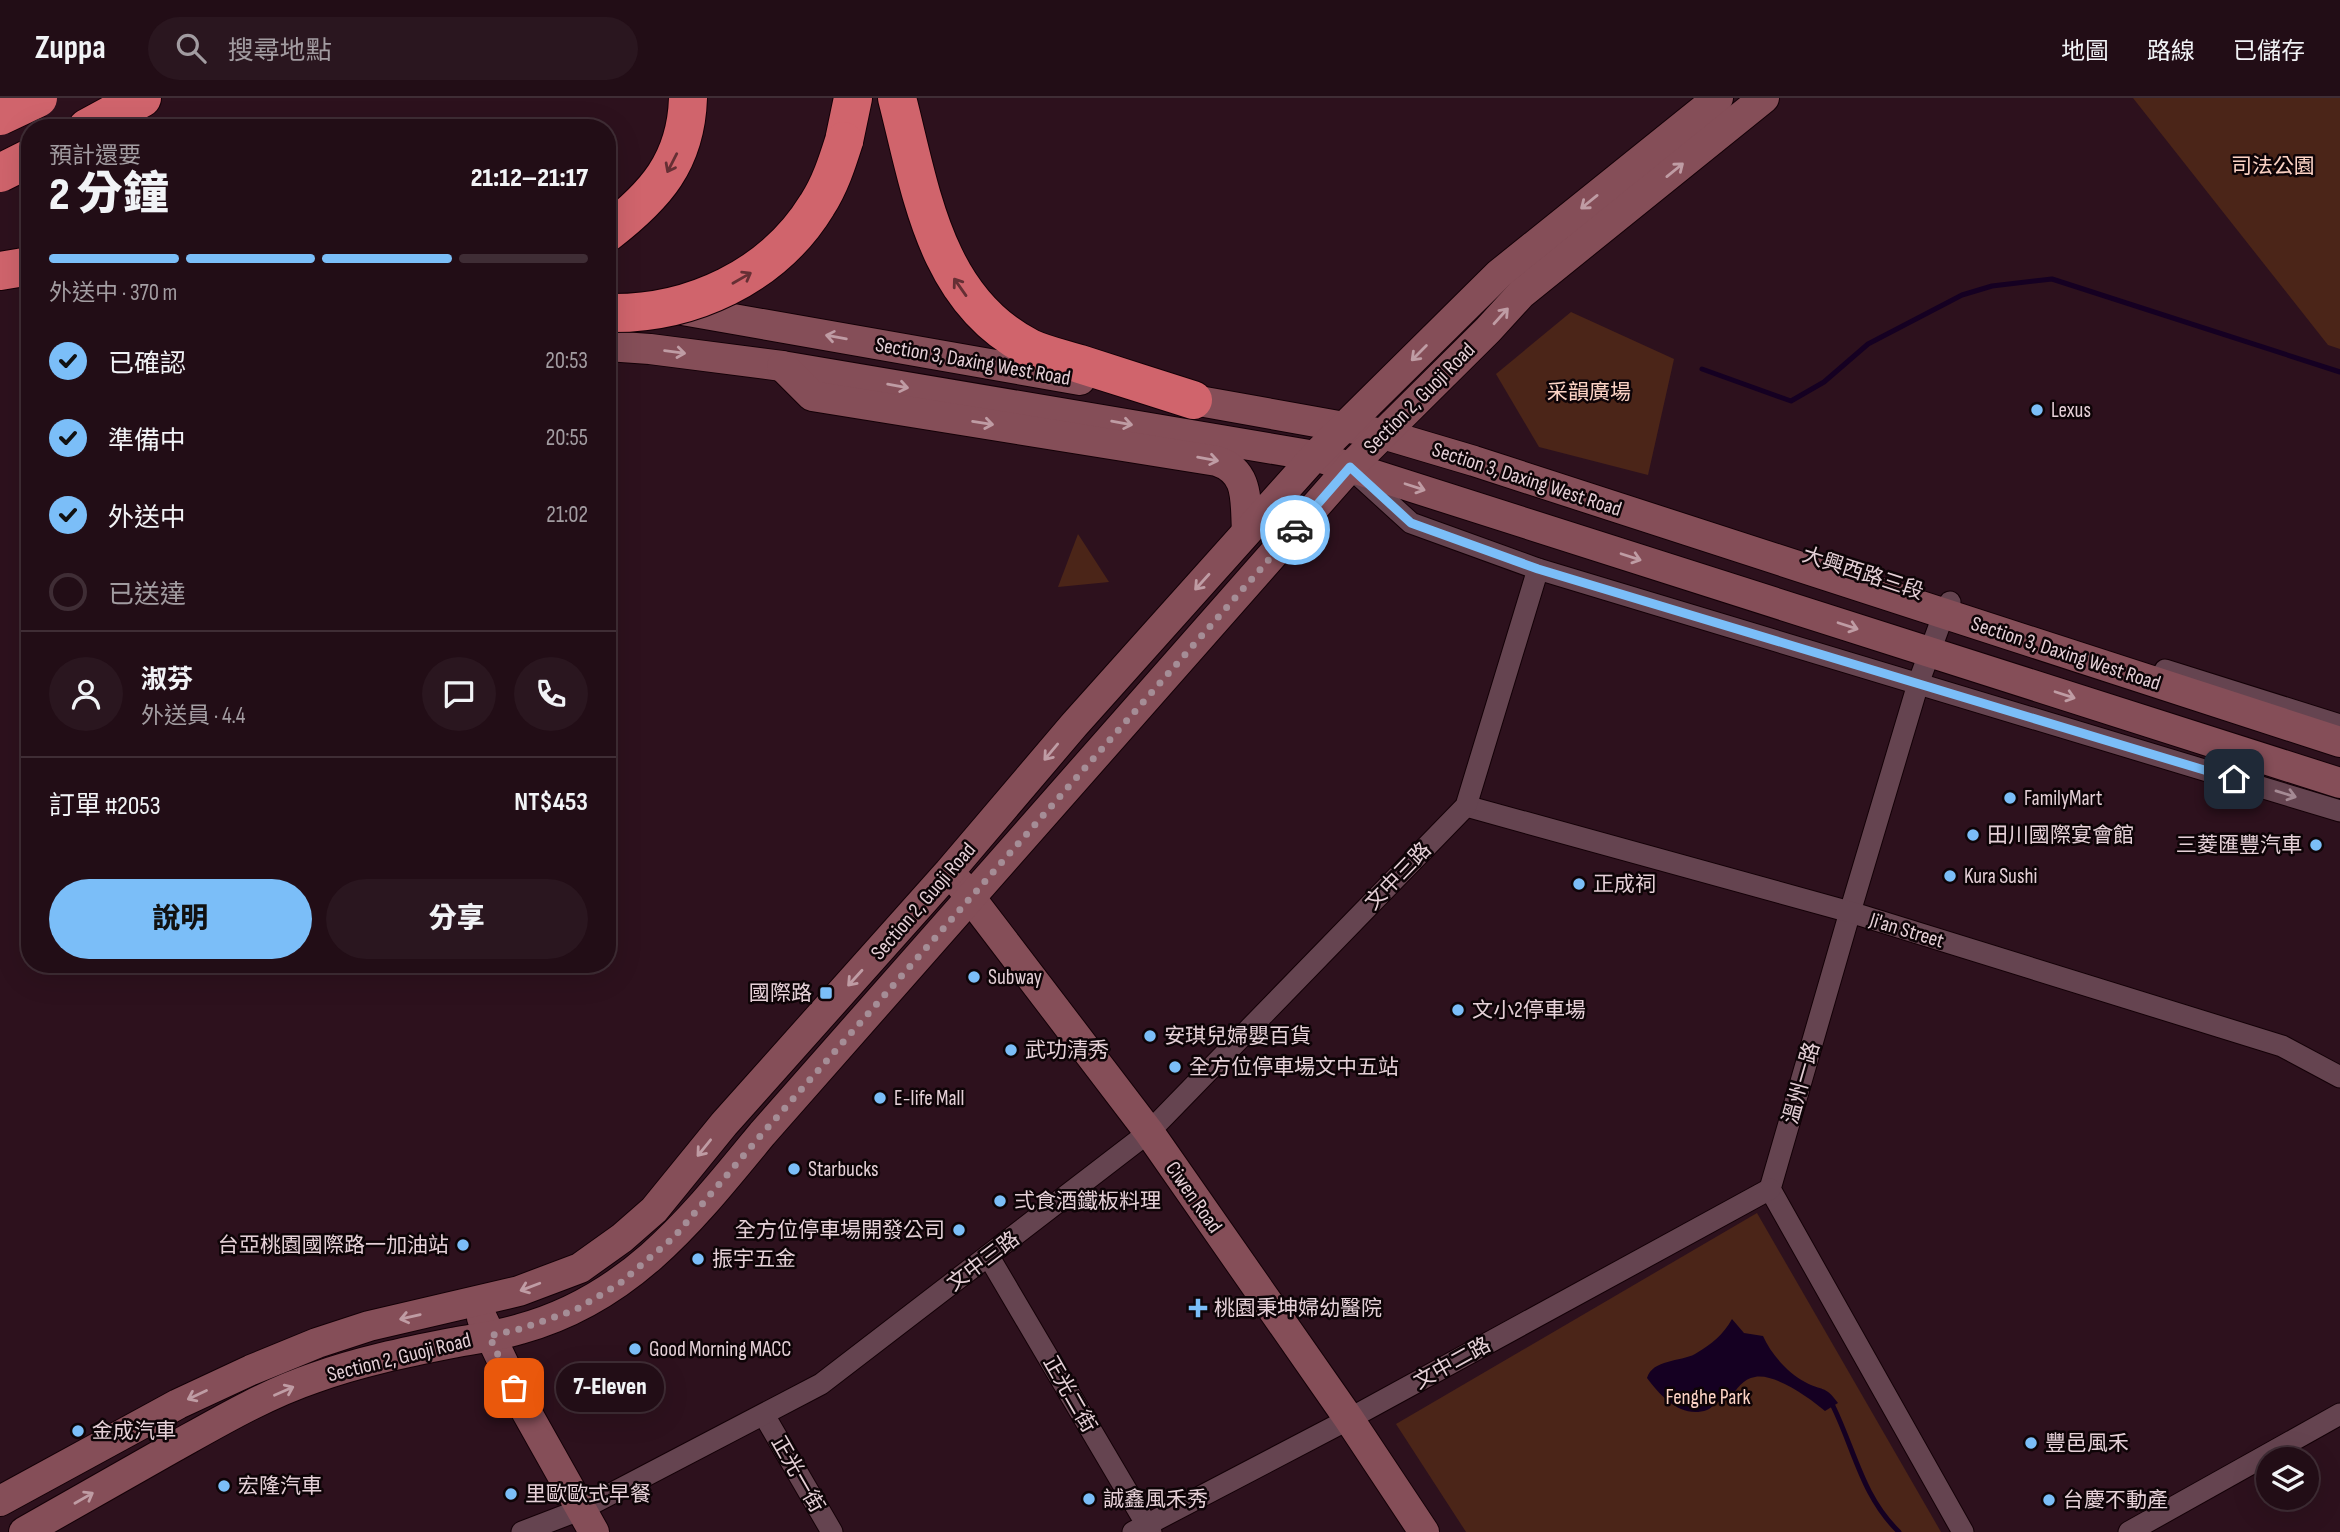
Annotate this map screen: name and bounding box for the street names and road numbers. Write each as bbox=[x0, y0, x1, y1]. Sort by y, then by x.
street label: Section 3, Daxing West Road bbox=[873, 332, 1072, 391]
street label: Section 2, Guoji Road bbox=[1359, 338, 1480, 459]
street label: Section 3, Daxing West Road bbox=[1429, 437, 1625, 522]
street label: 大興西路三段 bbox=[1799, 542, 1927, 605]
street label: Section 3, Daxing West Road bbox=[1968, 611, 2164, 696]
street label: 文中三路 bbox=[1360, 837, 1437, 915]
street label: Section 2, Guoji Road bbox=[866, 838, 981, 965]
street label: Ji'an Street bbox=[1866, 907, 1947, 954]
street label: 溫州一路 bbox=[1778, 1039, 1825, 1127]
street label: Ciwen Road bbox=[1160, 1157, 1227, 1238]
street label: 文中三路 bbox=[942, 1226, 1024, 1297]
street label: Section 2, Guoji Road bbox=[325, 1328, 473, 1387]
street label: 文中二路 bbox=[1409, 1332, 1495, 1395]
street label: 正光二街 bbox=[1038, 1352, 1101, 1437]
street label: 正光一街 bbox=[766, 1432, 829, 1517]

